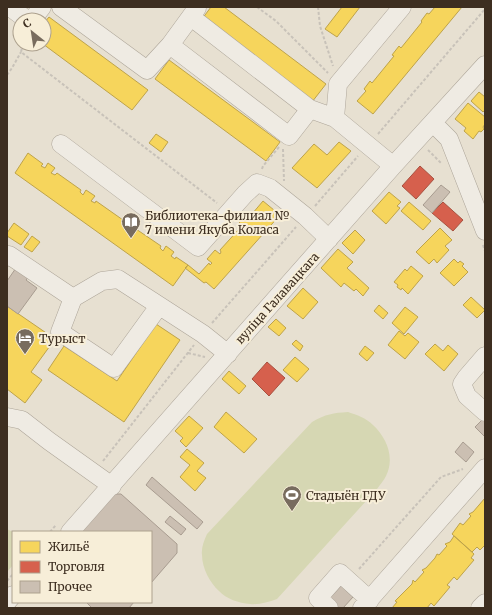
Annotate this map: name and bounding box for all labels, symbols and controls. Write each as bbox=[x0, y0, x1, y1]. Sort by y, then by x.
north arrow bbox=[12, 12, 52, 52]
text: С bbox=[20, 15, 34, 31]
place label: Библиотека-филиал № 7 имени Якуба Коласа bbox=[145, 208, 290, 237]
library icon: Библиотека-филиал № 7 имени Якуба Коласа bbox=[120, 211, 142, 239]
street label: вуліца Галавацкага bbox=[232, 249, 322, 347]
hotel icon: Турыст bbox=[14, 327, 36, 355]
place label: Турыст bbox=[39, 331, 86, 346]
sports icon: Стадыён ГДУ bbox=[281, 484, 303, 512]
place label: Стадыён ГДУ bbox=[306, 488, 386, 503]
legend bbox=[12, 531, 152, 603]
text: Жильё bbox=[48, 539, 89, 554]
text: Торговля bbox=[48, 559, 105, 574]
text: Прочее bbox=[48, 579, 92, 594]

